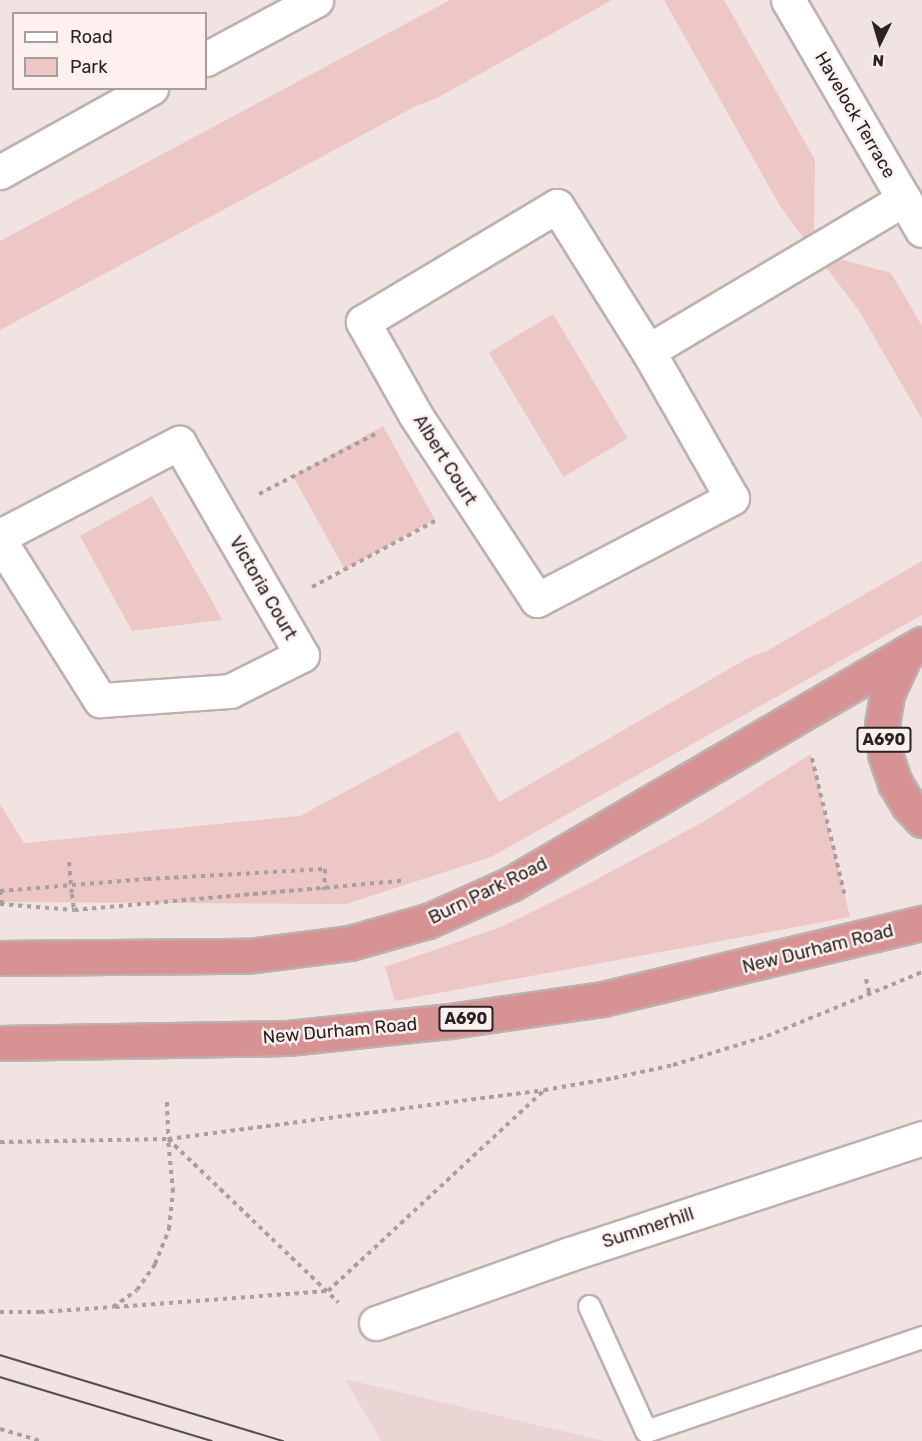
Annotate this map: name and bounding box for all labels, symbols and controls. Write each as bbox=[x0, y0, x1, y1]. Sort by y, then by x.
legend bbox=[12, 12, 207, 90]
north arrow bbox=[850, 12, 910, 72]
text: Road bbox=[70, 26, 113, 48]
street label: Havelock Terrace bbox=[810, 48, 900, 182]
text: N bbox=[872, 50, 885, 70]
text: Park bbox=[70, 56, 107, 78]
street label: Albert Court bbox=[409, 411, 481, 509]
street label: Victoria Court bbox=[225, 532, 301, 644]
road number: A690 bbox=[856, 727, 912, 753]
street label: Burn Park Road bbox=[425, 853, 551, 929]
street label: New Durham Road bbox=[740, 920, 896, 978]
road number: A690 bbox=[438, 1006, 494, 1032]
street label: New Durham Road bbox=[262, 1013, 418, 1049]
street label: Summerhill bbox=[599, 1203, 697, 1253]

